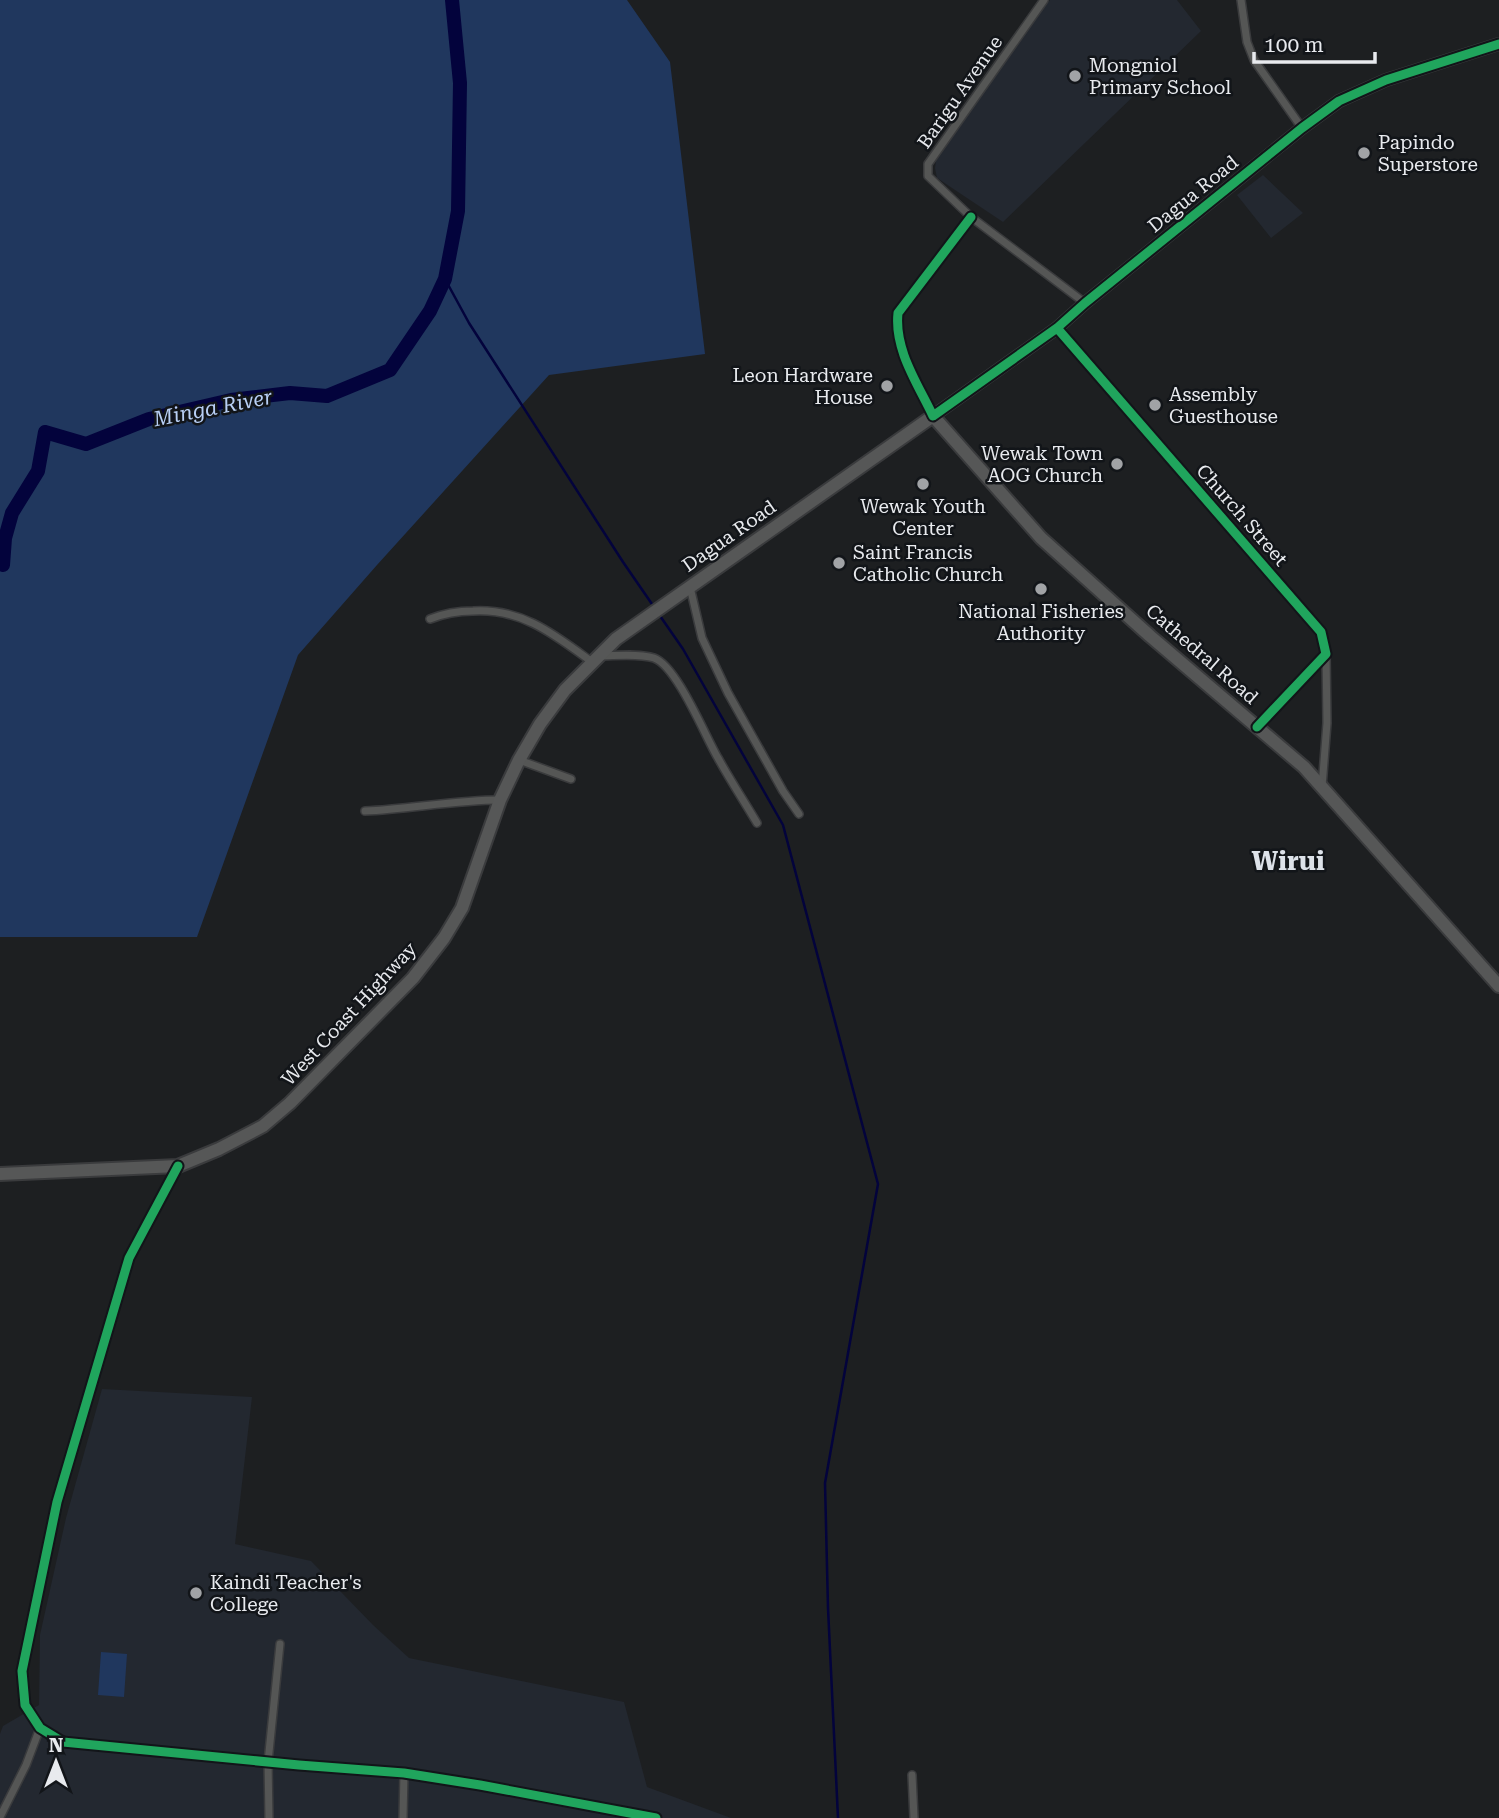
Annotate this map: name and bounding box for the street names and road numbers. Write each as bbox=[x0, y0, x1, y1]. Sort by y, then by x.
street label: Barigu Avenue bbox=[913, 31, 1007, 153]
street label: Dagua Road bbox=[1143, 151, 1243, 237]
street label: Church Street bbox=[1192, 459, 1292, 571]
street label: Dagua Road bbox=[678, 495, 780, 577]
street label: Cathedral Road bbox=[1141, 599, 1263, 709]
street label: West Coast Highway bbox=[277, 937, 422, 1090]

